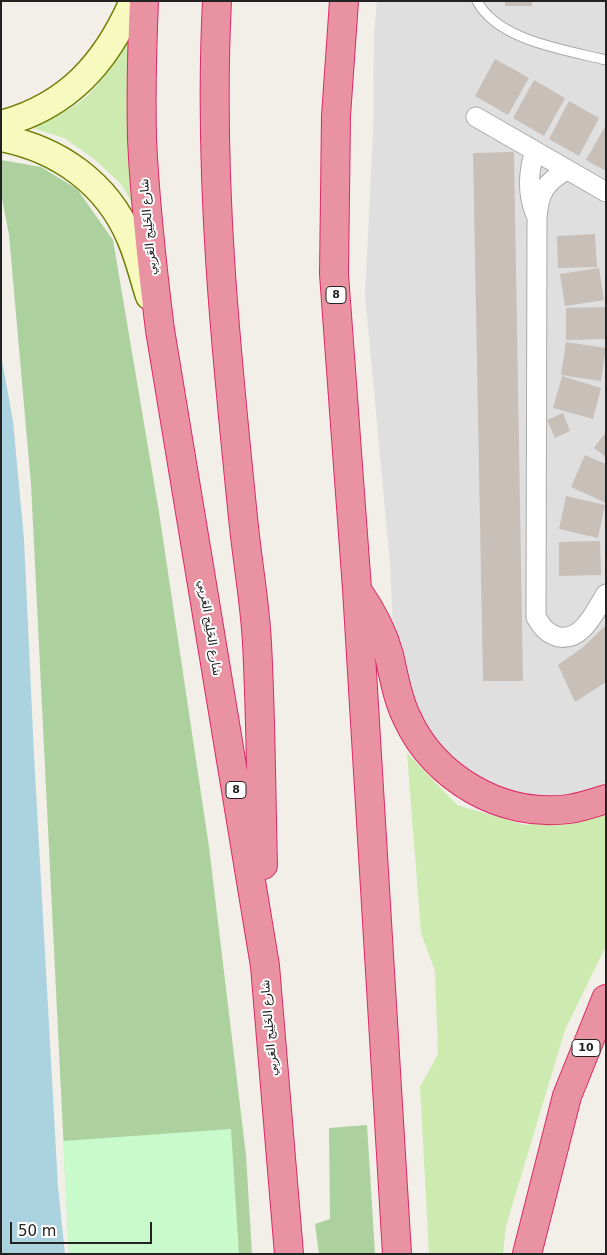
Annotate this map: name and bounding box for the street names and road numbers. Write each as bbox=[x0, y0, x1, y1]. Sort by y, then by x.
street label: شارع الخَلِيج العَربِي bbox=[138, 178, 160, 276]
road number: 8 bbox=[326, 286, 346, 304]
street label: شارع الخَلِيج العَربِي bbox=[194, 579, 224, 677]
road number: 8 bbox=[226, 782, 246, 798]
street label: شارع الخَلِيج العَربِي bbox=[259, 979, 281, 1077]
road number: 10 bbox=[572, 1040, 600, 1056]

